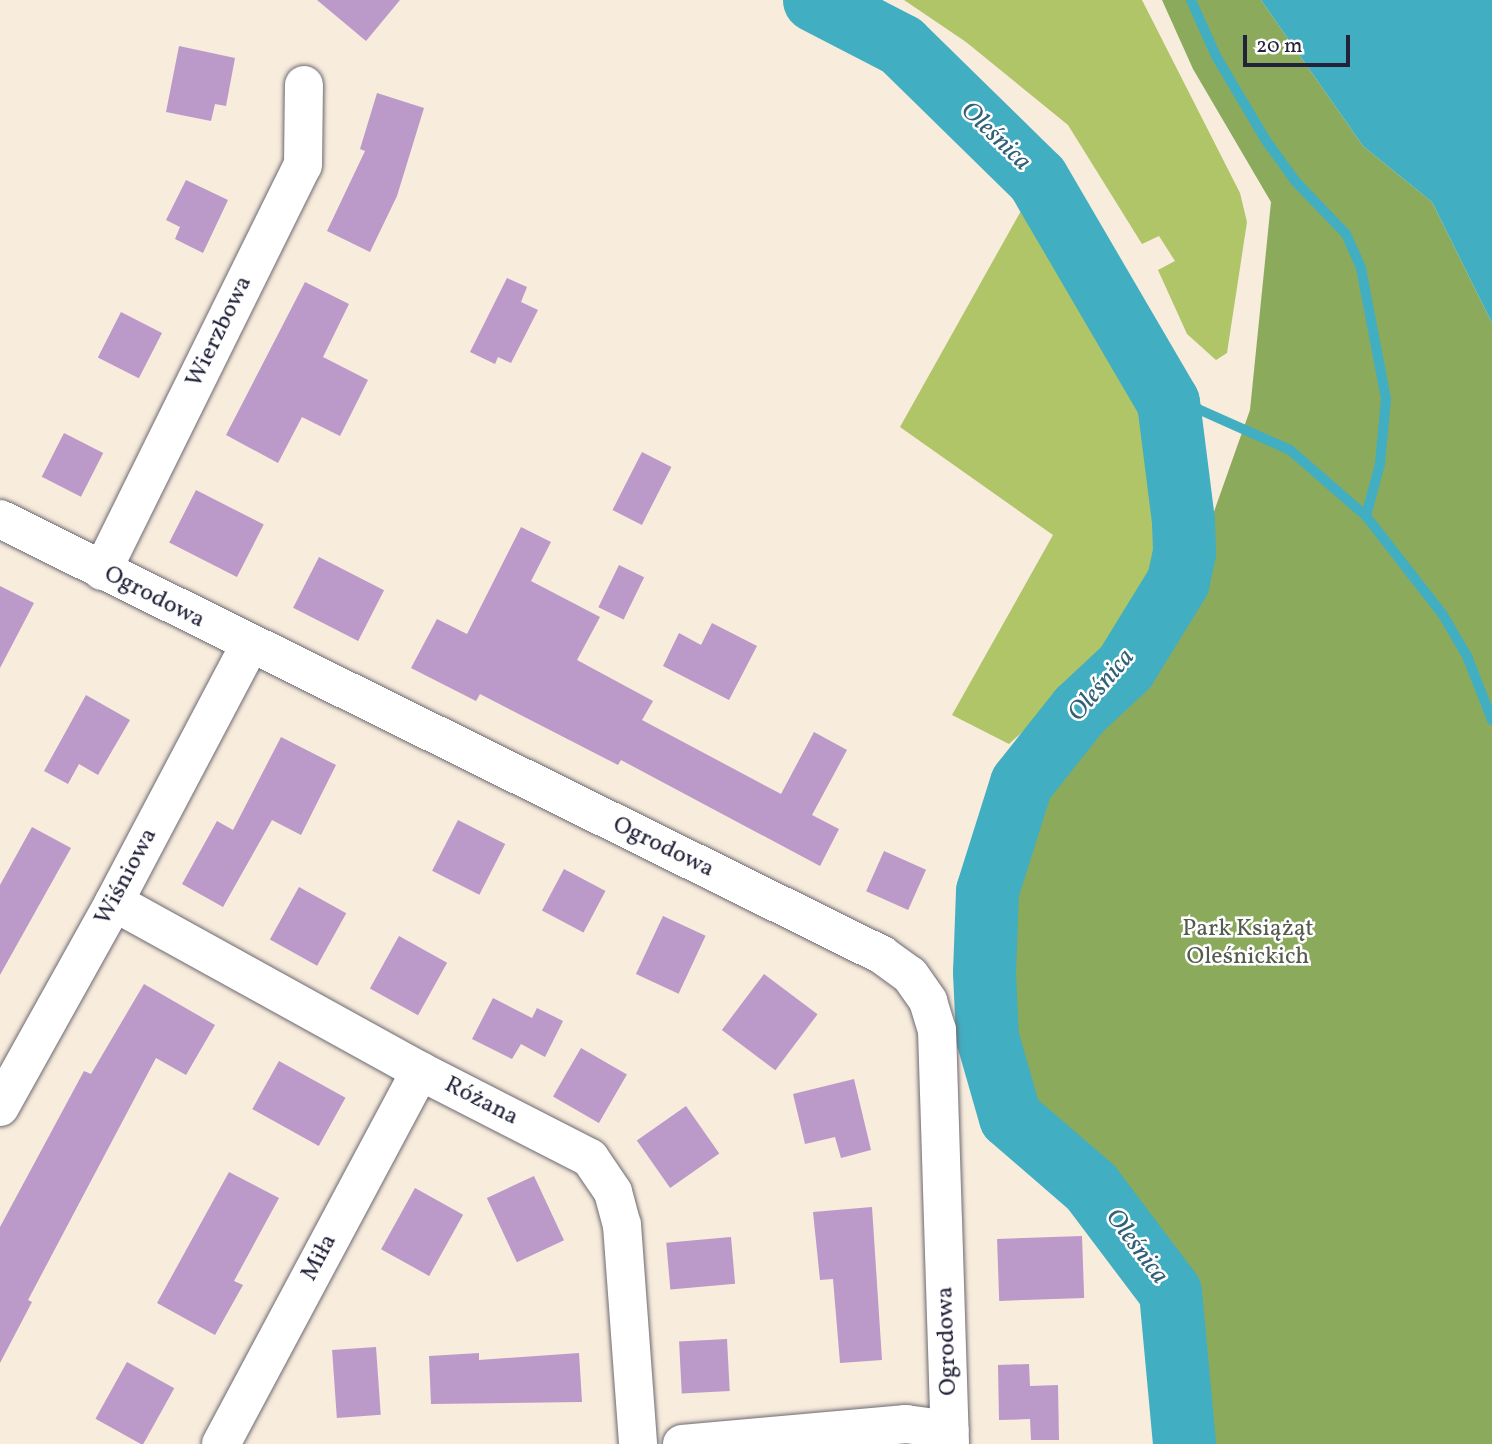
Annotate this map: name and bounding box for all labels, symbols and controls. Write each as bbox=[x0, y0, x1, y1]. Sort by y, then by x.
scale bar bbox=[1247, 21, 1354, 65]
text: 20 m bbox=[1256, 32, 1302, 61]
water label: Oleśnica bbox=[953, 96, 1037, 178]
street label: Wierzbowa bbox=[181, 272, 259, 392]
street label: Ogrodowa bbox=[99, 560, 209, 636]
water label: Oleśnica bbox=[1062, 643, 1142, 729]
street label: Ogrodowa bbox=[608, 811, 718, 885]
street label: Wiśniowa bbox=[90, 824, 164, 930]
park label: Park Książąt Oleśnickich bbox=[1182, 916, 1314, 972]
street label: Różana bbox=[439, 1071, 523, 1133]
water label: Oleśnica bbox=[1098, 1203, 1174, 1291]
street label: Miła bbox=[296, 1230, 344, 1286]
street label: Ogrodowa bbox=[932, 1286, 964, 1396]

